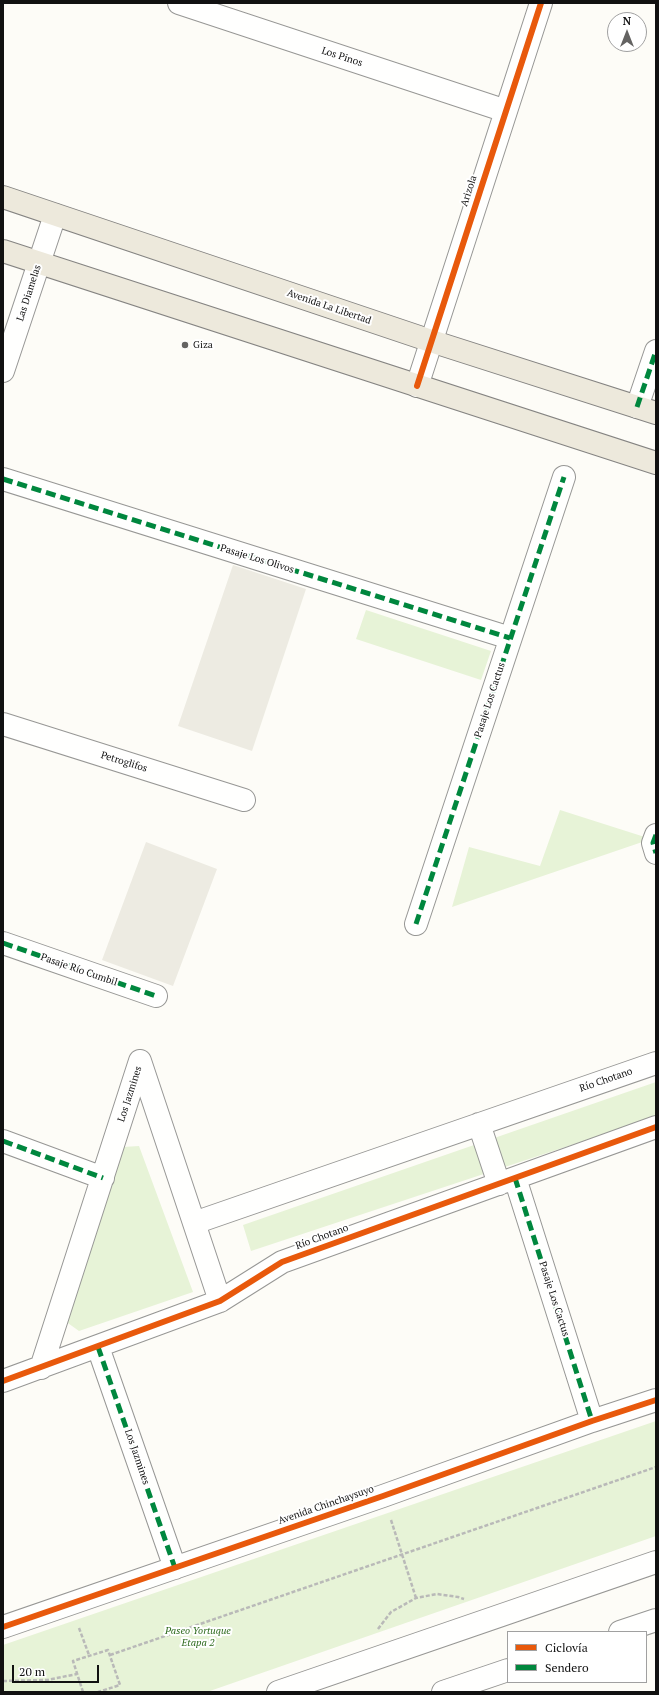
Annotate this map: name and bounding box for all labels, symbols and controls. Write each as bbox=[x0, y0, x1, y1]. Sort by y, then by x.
north arrow bbox=[607, 12, 647, 52]
text: N bbox=[623, 14, 631, 28]
street label: Los Pinos bbox=[320, 45, 364, 69]
street label: Arizola bbox=[458, 174, 480, 208]
street label: Las Diamelas bbox=[14, 263, 44, 323]
street label: Avenida La Libertad bbox=[285, 287, 373, 327]
place label: Giza bbox=[193, 339, 213, 351]
marker: Giza bbox=[180, 340, 190, 350]
street label: Pasaje Los Olivos bbox=[219, 542, 295, 576]
street label: Pasaje Los Cactus bbox=[472, 661, 508, 739]
street label: Petroglifos bbox=[99, 749, 149, 775]
street label: Pasaje Río Cumbil bbox=[39, 951, 119, 989]
street label: Los Jazmines bbox=[115, 1065, 145, 1123]
street label: Río Chotano bbox=[578, 1065, 634, 1095]
street label: Río Chotano bbox=[294, 1222, 350, 1252]
street label: Pasaje Los Cactus bbox=[536, 1260, 572, 1338]
street label: Los Jazmines bbox=[122, 1428, 152, 1486]
street label: Avenida Chinchaysuyo bbox=[277, 1483, 375, 1527]
park label: Paseo Yortuque Etapa 2 bbox=[165, 1625, 231, 1648]
legend bbox=[507, 1631, 647, 1683]
text: Ciclovía bbox=[545, 1640, 588, 1655]
scale bar bbox=[14, 1657, 101, 1683]
text: Sendero bbox=[545, 1660, 589, 1675]
text: 20 m bbox=[19, 1664, 45, 1679]

